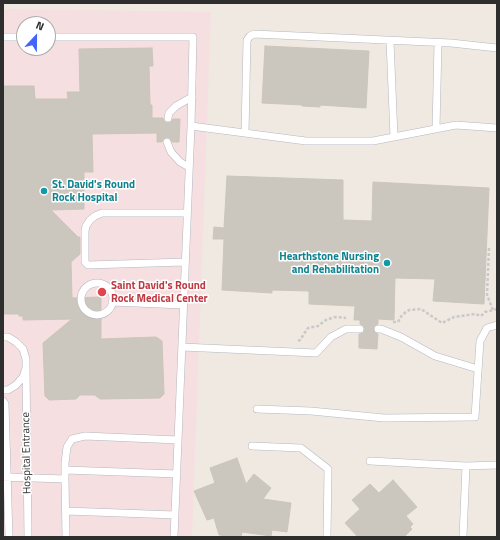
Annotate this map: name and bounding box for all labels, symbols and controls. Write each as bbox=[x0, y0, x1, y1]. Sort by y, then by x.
north arrow bbox=[16, 16, 56, 56]
text: N bbox=[34, 17, 47, 35]
place label: St. David's Round Rock Hospital bbox=[52, 178, 135, 204]
marker: St. David's Round Rock Hospital bbox=[39, 186, 49, 196]
place label: Hearthstone Nursing and Rehabilitation bbox=[279, 250, 379, 276]
marker: Hearthstone Nursing and Rehabilitation bbox=[382, 258, 392, 268]
place label: Saint David's Round Rock Medical Center bbox=[111, 279, 208, 305]
marker: Saint David's Round Rock Medical Center bbox=[96, 286, 108, 298]
street label: Hospital Entrance bbox=[20, 412, 34, 494]

